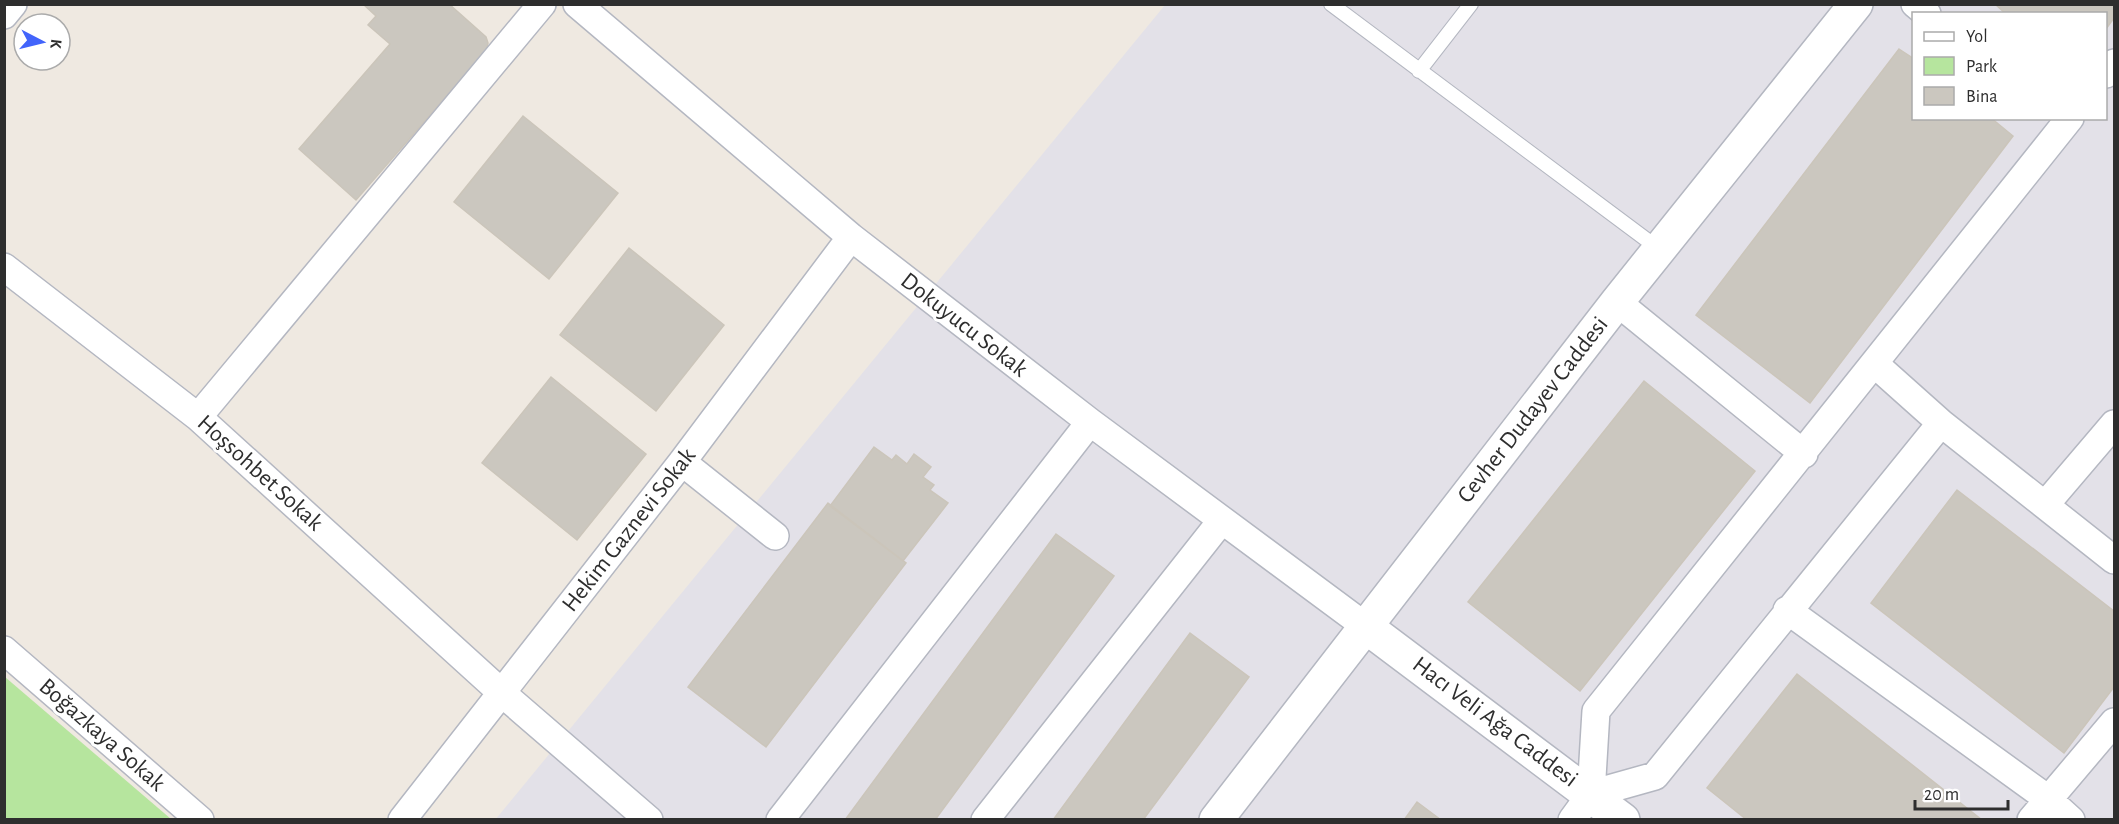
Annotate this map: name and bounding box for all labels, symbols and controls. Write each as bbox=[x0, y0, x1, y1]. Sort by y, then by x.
north arrow bbox=[12, 12, 72, 72]
legend bbox=[1912, 12, 2107, 120]
text: Yol bbox=[1966, 28, 1988, 46]
text: K bbox=[47, 38, 64, 50]
text: Park bbox=[1966, 58, 1998, 76]
text: Bina bbox=[1966, 88, 1998, 106]
street label: Dokuyucu Sokak bbox=[896, 268, 1032, 382]
street label: Cevher Dudayev Caddesi bbox=[1453, 313, 1613, 507]
street label: Hoşsohbet Sokak bbox=[193, 411, 327, 535]
street label: Hekim Gaznevi Sokak bbox=[558, 444, 700, 616]
street label: Hacı Veli Ağa Caddesi bbox=[1408, 652, 1582, 792]
street label: Boğazkaya Sokak bbox=[34, 674, 170, 796]
scale bar bbox=[1915, 773, 2008, 811]
text: 20 m bbox=[1924, 786, 1959, 804]

